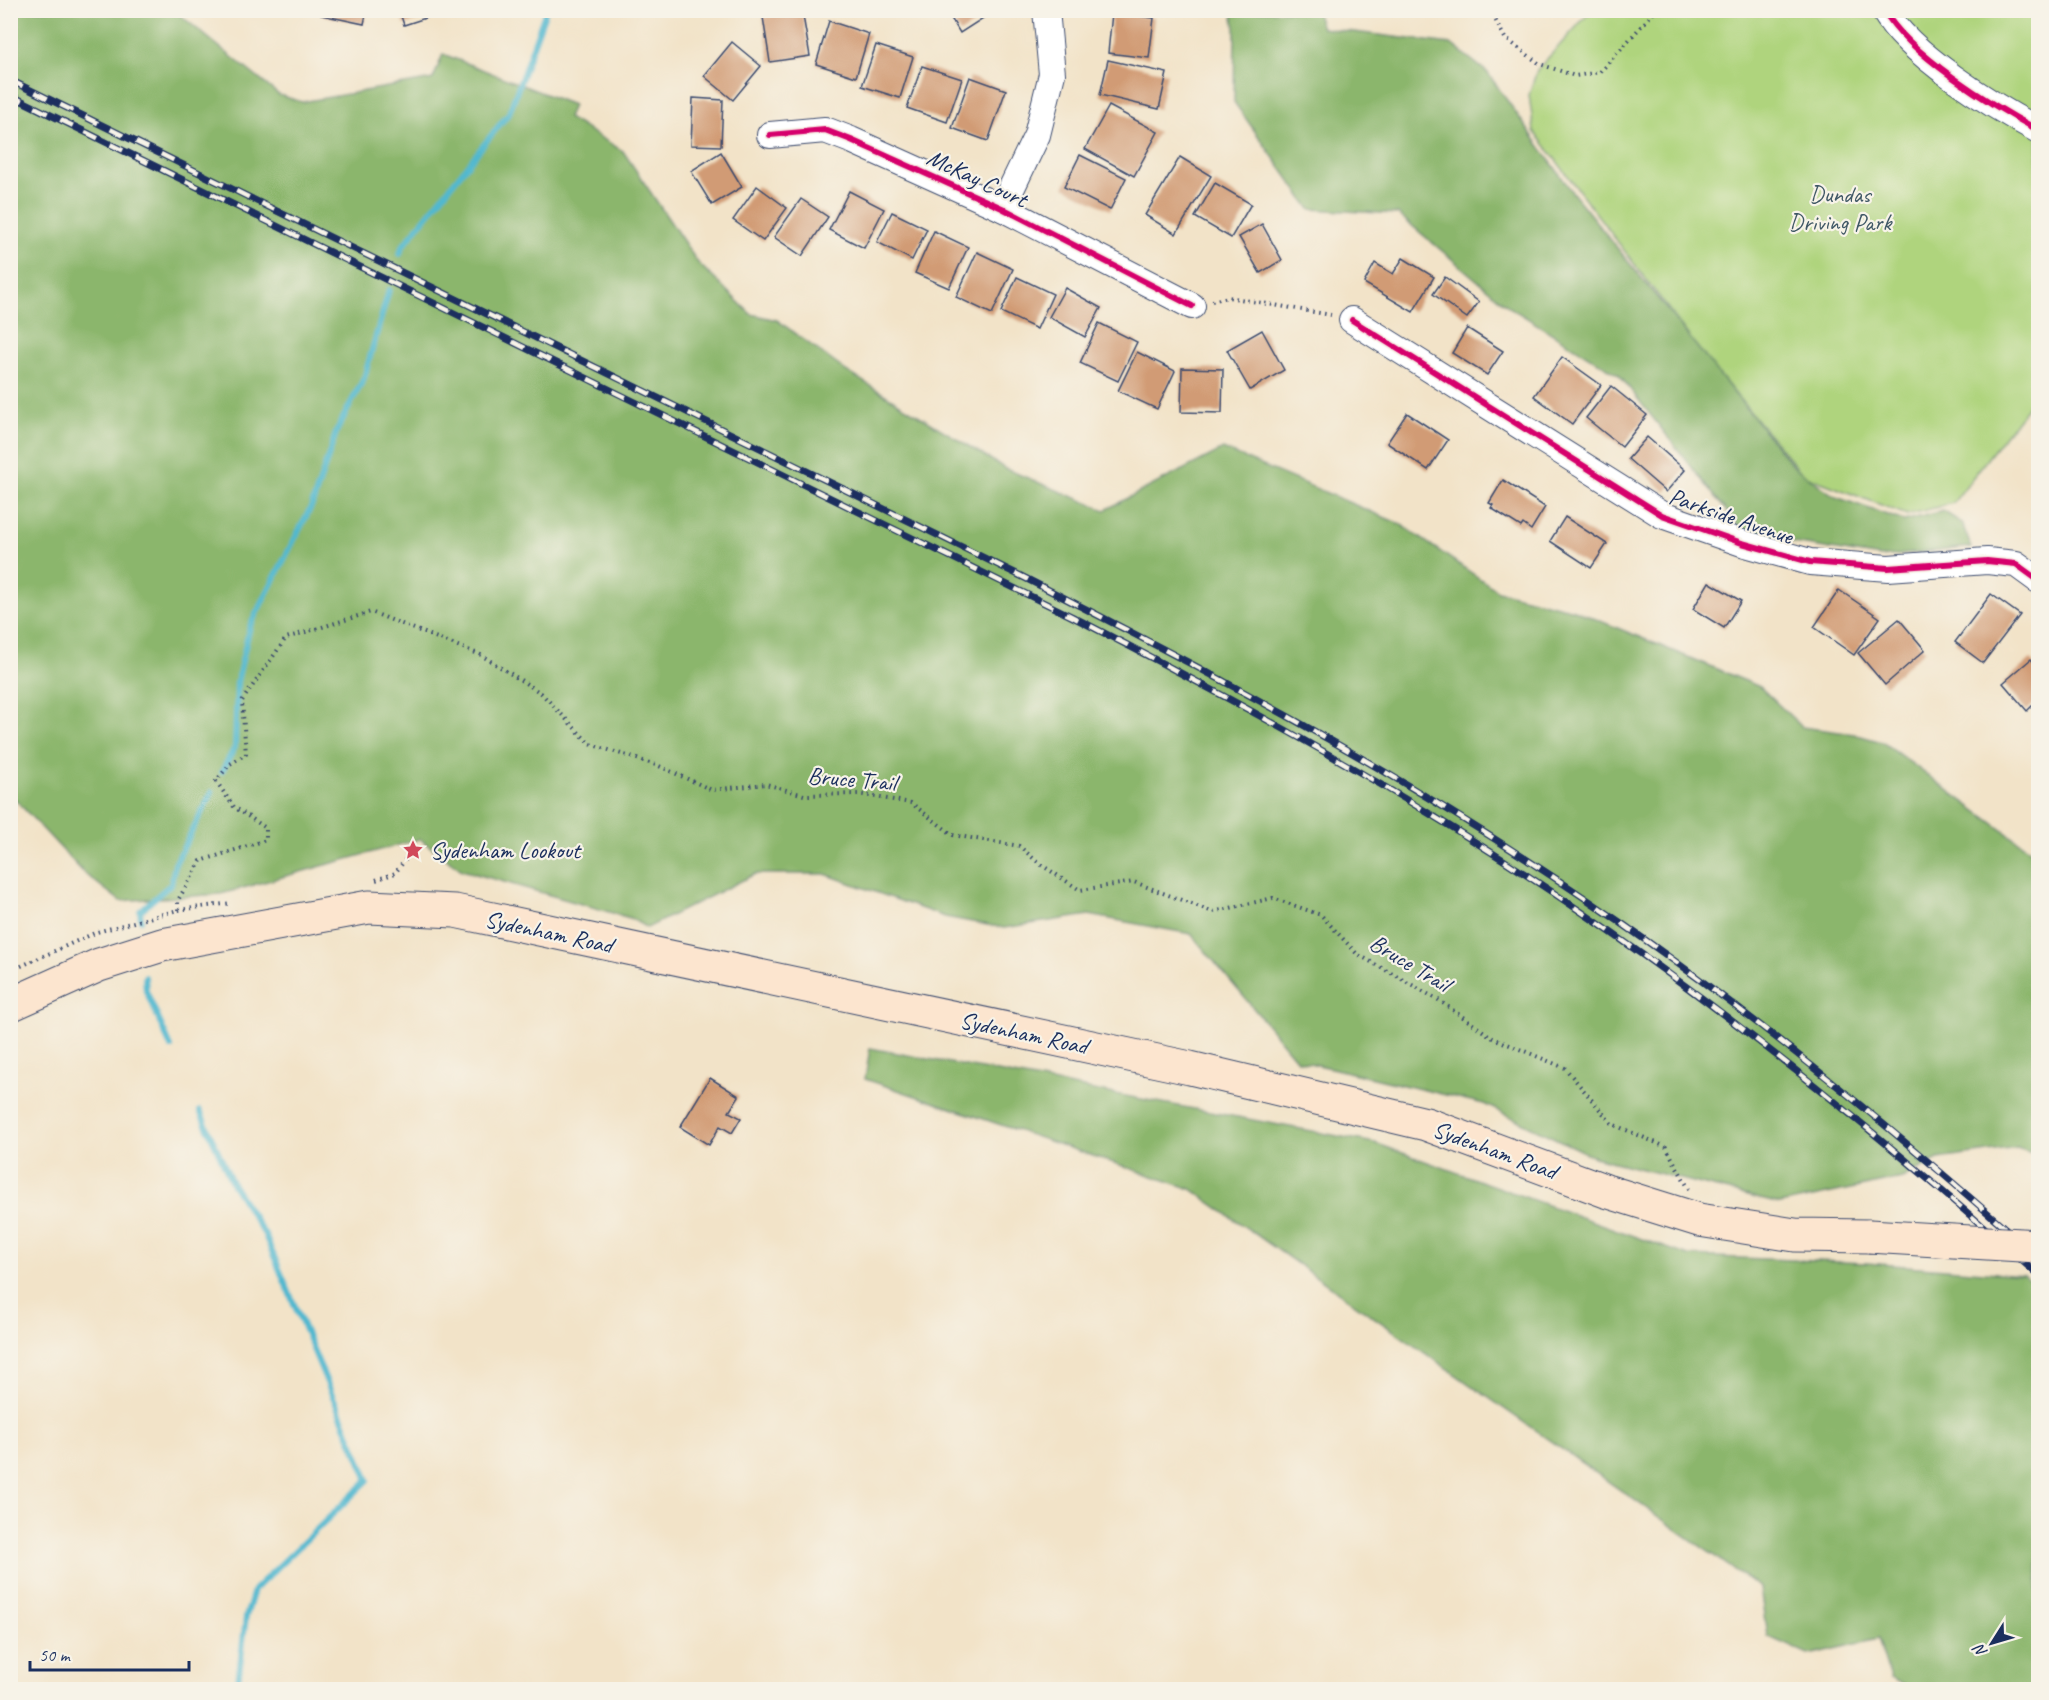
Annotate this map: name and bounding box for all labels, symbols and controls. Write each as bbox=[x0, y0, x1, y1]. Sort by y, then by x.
street label: McKay Court bbox=[922, 142, 1034, 215]
park label: Dundas Driving Park bbox=[1789, 179, 1893, 237]
street label: Parkside Avenue bbox=[1665, 481, 1799, 552]
street label: Bruce Trail bbox=[807, 760, 901, 798]
place label: Sydenham Lookout bbox=[430, 835, 582, 865]
place icon: Sydenham Lookout bbox=[401, 838, 425, 862]
street label: Sydenham Road bbox=[482, 904, 619, 961]
street label: Bruce Trail bbox=[1364, 927, 1459, 1001]
street label: Sydenham Road bbox=[957, 1005, 1094, 1062]
street label: Sydenham Road bbox=[1429, 1114, 1564, 1188]
north arrow bbox=[1962, 1613, 2022, 1673]
scale bar bbox=[30, 1634, 189, 1672]
text: N bbox=[1968, 1639, 1992, 1661]
text: 50 m bbox=[39, 1644, 72, 1666]

